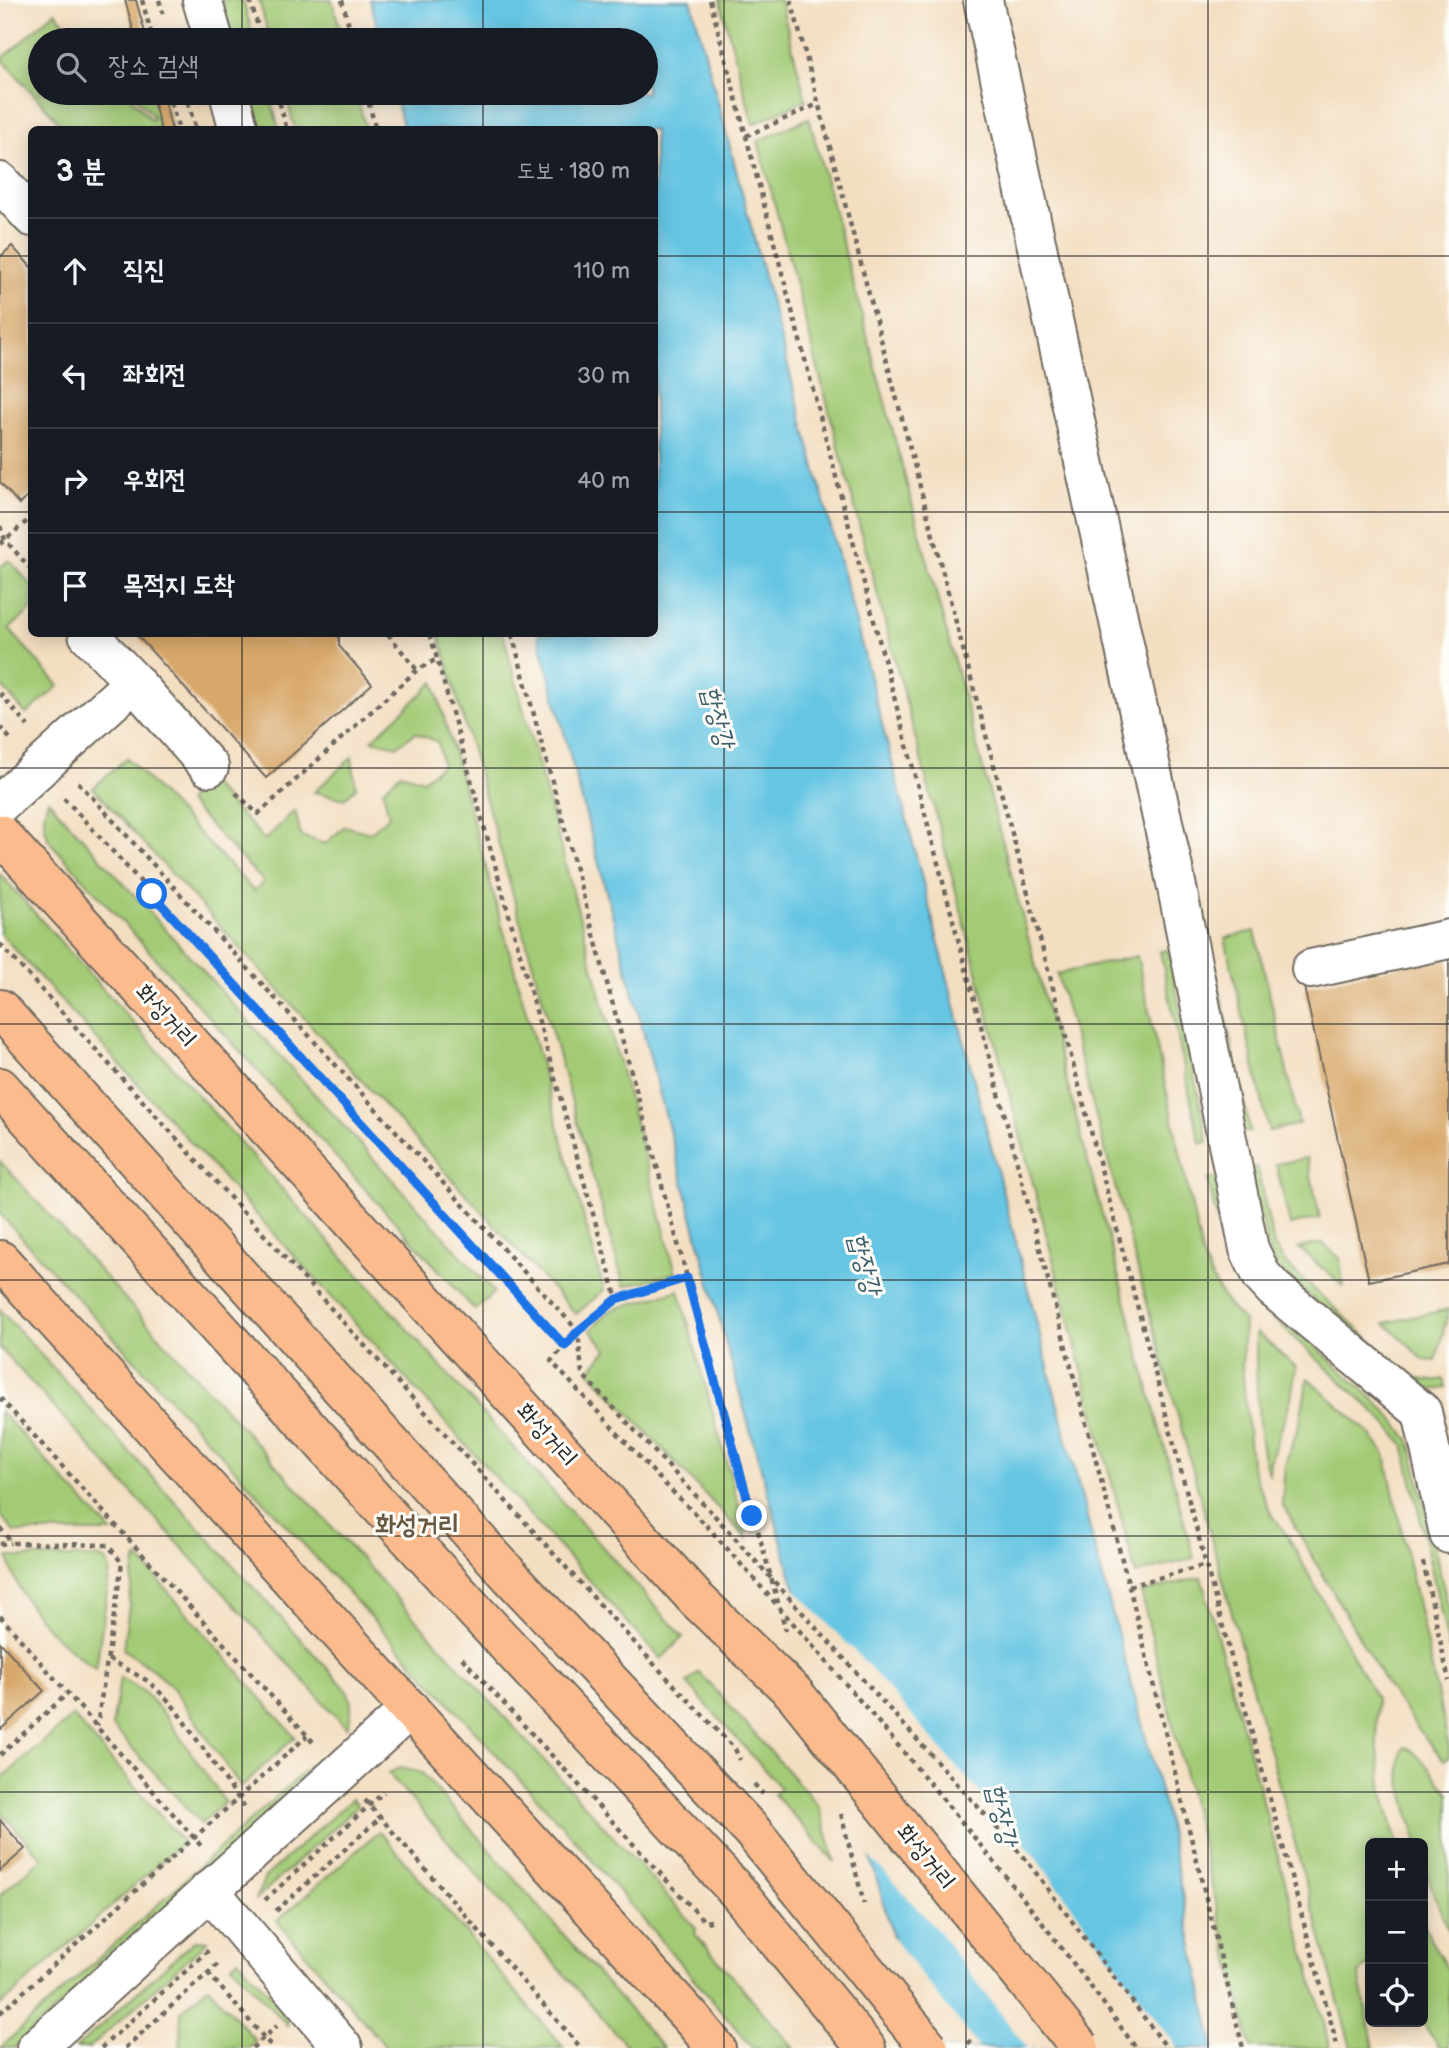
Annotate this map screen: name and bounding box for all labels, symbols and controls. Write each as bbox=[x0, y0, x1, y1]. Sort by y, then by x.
search box bbox=[28, 28, 658, 105]
icon: search bbox=[52, 48, 90, 86]
text: 장소 검색 bbox=[108, 51, 199, 82]
text: 3 분 bbox=[56, 154, 106, 190]
text: 도보 · 180 m bbox=[517, 157, 630, 185]
icon: ahead bbox=[56, 252, 94, 290]
text: 직진 bbox=[123, 255, 165, 286]
text: 110 m bbox=[573, 257, 630, 285]
icon: left bbox=[56, 357, 94, 395]
text: 좌회전 bbox=[123, 360, 186, 391]
text: 30 m bbox=[577, 362, 630, 390]
icon: right bbox=[56, 462, 94, 500]
text: 우회전 bbox=[123, 465, 186, 496]
text: 40 m bbox=[577, 467, 630, 495]
icon: arrive bbox=[56, 567, 94, 605]
text: 목적지 도착 bbox=[123, 570, 235, 601]
water label: 합장강 bbox=[694, 683, 741, 754]
route start bbox=[136, 878, 167, 909]
street label: 화성거리 bbox=[129, 978, 203, 1054]
water label: 합장강 bbox=[841, 1230, 888, 1301]
street label: 화성거리 bbox=[510, 1397, 584, 1473]
route end bbox=[736, 1500, 767, 1531]
district label: 화성거리 bbox=[375, 1510, 459, 1541]
water label: 합장강 bbox=[979, 1781, 1024, 1852]
street label: 화성거리 bbox=[890, 1818, 962, 1896]
map controls bbox=[1365, 1838, 1428, 2027]
button: + bbox=[1365, 1838, 1428, 1901]
button: − bbox=[1365, 1901, 1428, 1964]
button: locate bbox=[1365, 1964, 1428, 2027]

